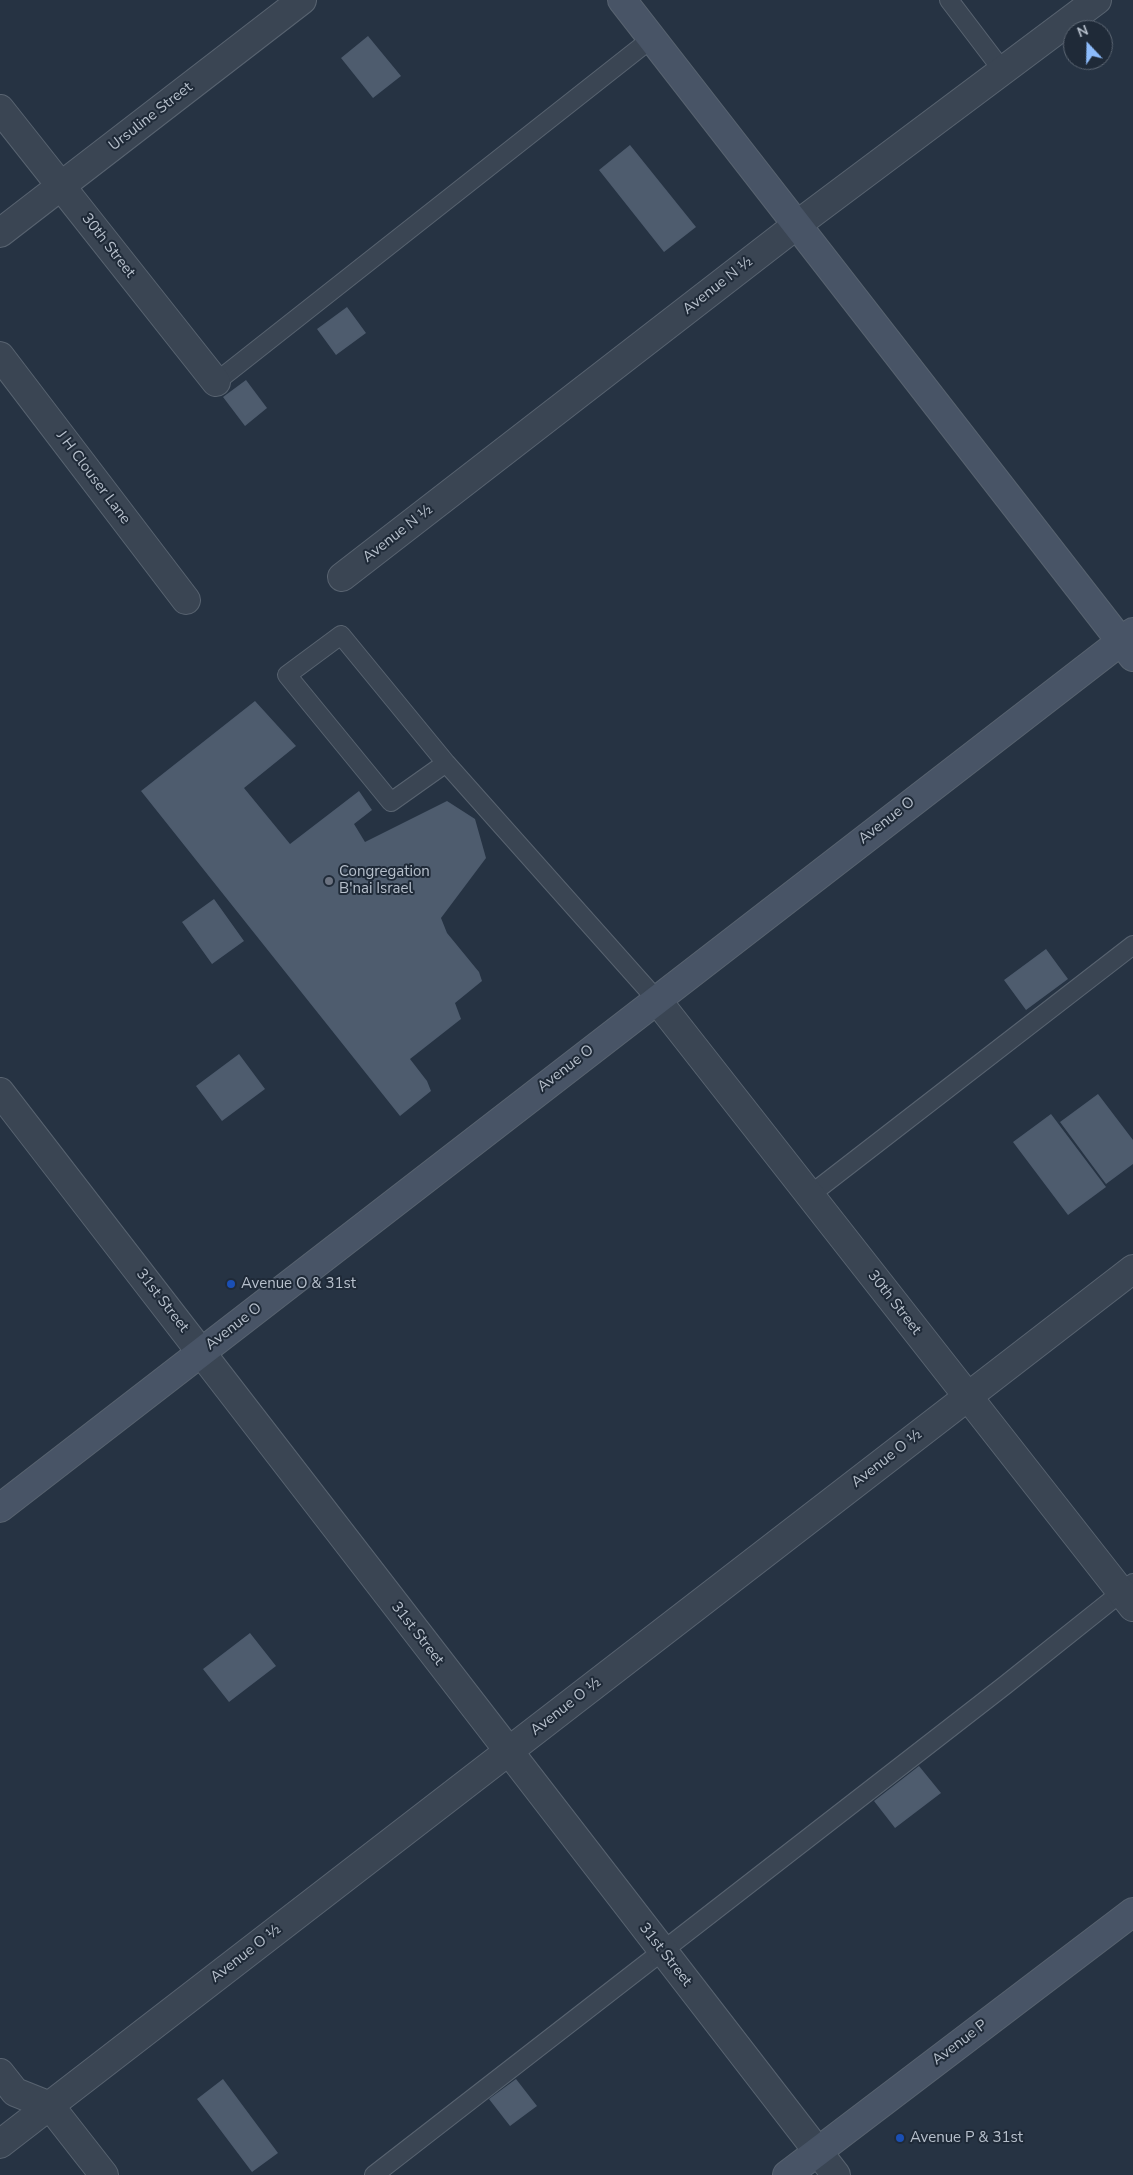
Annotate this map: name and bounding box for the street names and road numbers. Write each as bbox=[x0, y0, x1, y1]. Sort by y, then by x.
street label: Ursuline Street bbox=[106, 79, 196, 155]
street label: 30th Street bbox=[77, 210, 139, 282]
street label: Avenue N ½ bbox=[679, 253, 757, 319]
street label: J H Clouser Lane bbox=[52, 428, 134, 528]
street label: Avenue N ½ bbox=[359, 501, 437, 567]
street label: Avenue O bbox=[855, 793, 919, 849]
street label: Avenue O bbox=[534, 1041, 598, 1097]
street label: 31st Street bbox=[132, 1266, 192, 1336]
street label: 30th Street bbox=[863, 1267, 925, 1339]
street label: Avenue O bbox=[202, 1299, 266, 1355]
street label: Avenue O ½ bbox=[848, 1426, 926, 1492]
street label: 31st Street bbox=[387, 1599, 447, 1669]
street label: Avenue O ½ bbox=[527, 1674, 605, 1740]
street label: 31st Street bbox=[635, 1920, 695, 1990]
street label: Avenue O ½ bbox=[207, 1921, 285, 1987]
street label: Avenue P bbox=[929, 2016, 991, 2070]

